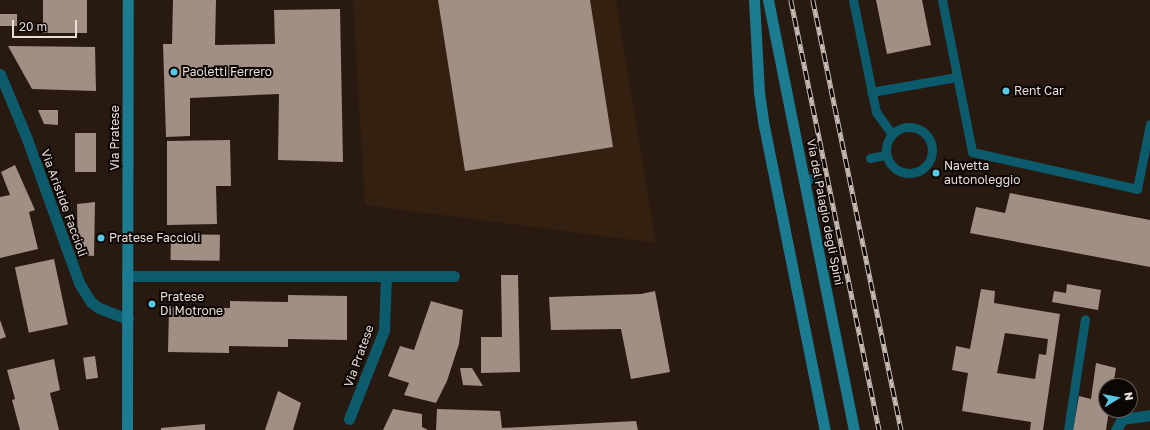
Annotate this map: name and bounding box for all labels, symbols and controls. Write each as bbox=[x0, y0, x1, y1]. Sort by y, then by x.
scale bar bbox=[14, 12, 79, 38]
text: 20 m bbox=[19, 19, 47, 34]
place label: Paoletti Ferrero bbox=[182, 65, 272, 79]
marker: Paoletti Ferrero bbox=[169, 67, 179, 77]
place label: Rent Car bbox=[1014, 84, 1064, 98]
marker: Rent Car bbox=[1001, 86, 1011, 96]
street label: Via Pratese bbox=[108, 105, 122, 171]
street label: Via del Palagio degli Spini bbox=[804, 138, 846, 286]
street label: Via Aristide Faccioli bbox=[38, 147, 90, 259]
place label: Navetta autonoleggio bbox=[944, 159, 1020, 187]
marker: Navetta autonoleggio bbox=[931, 168, 941, 178]
place label: Pratese Faccioli bbox=[109, 231, 200, 245]
marker: Pratese Faccioli bbox=[96, 233, 106, 243]
place label: Pratese Di Motrone bbox=[160, 290, 223, 318]
marker: Pratese Di Motrone bbox=[147, 299, 157, 309]
street label: Via Pratese bbox=[341, 323, 377, 389]
north arrow bbox=[1098, 378, 1138, 418]
text: N bbox=[1122, 391, 1136, 401]

